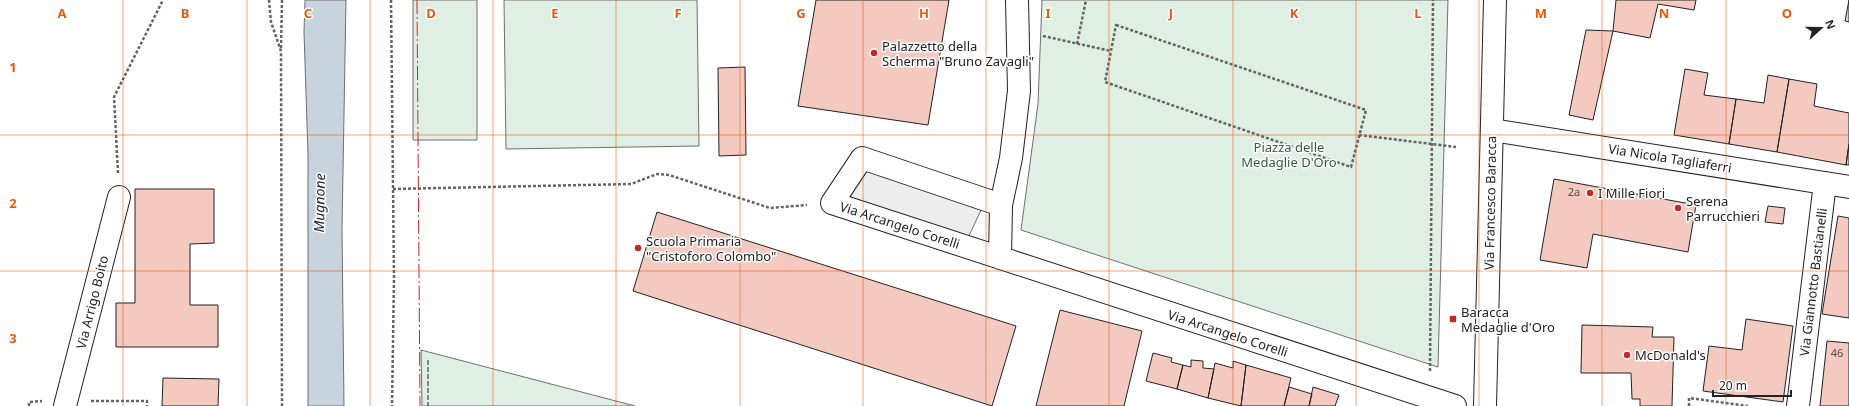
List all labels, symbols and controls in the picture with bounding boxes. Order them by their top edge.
text: A [58,4,67,22]
text: B [181,4,189,22]
text: C [304,4,312,22]
text: D [426,4,436,22]
text: E [551,4,559,22]
text: F [674,4,682,22]
text: G [796,4,806,22]
text: H [919,4,929,22]
text: I [1045,4,1051,22]
text: J [1168,4,1173,22]
text: K [1290,4,1299,22]
text: L [1414,4,1422,22]
text: M [1535,4,1547,22]
text: N [1659,4,1669,22]
text: O [1782,4,1792,22]
north arrow [1801,8,1841,48]
text: N [1822,17,1839,31]
place label: Palazzetto della Scherma "Bruno Zavagli" [882,37,1034,70]
marker: Palazzetto della Scherma "Bruno Zavagli" [869,48,879,58]
text: 1 [9,58,17,76]
street label: Via Francesco Baracca [1480,136,1500,270]
park label: Piazza delle Medaglie D'Oro [1241,138,1337,171]
street label: Via Nicola Tagliaferri [1607,139,1733,177]
water label: Mugnone [309,173,329,233]
house number: 2a [1568,184,1580,199]
place label: I Mille Fiori [1598,184,1665,202]
marker: I Mille Fiori [1585,188,1595,198]
place label: Serena Parrucchieri [1686,192,1760,225]
text: 2 [9,194,17,212]
street label: Via Arcangelo Corelli [838,197,962,253]
marker: Serena Parrucchieri [1673,203,1683,213]
street label: Via Giannotto Bastianelli [1795,207,1831,357]
place label: Scuola Primaria "Cristoforo Colombo" [646,232,776,265]
marker: Scuola Primaria "Cristoforo Colombo" [633,243,643,253]
street label: Via Arrigo Boito [72,253,112,351]
place label: Baracca Medaglie d'Oro [1461,303,1555,336]
street label: Via Arcangelo Corelli [1166,305,1290,361]
marker: Baracca Medaglie d'Oro [1448,314,1458,324]
text: 3 [9,329,17,347]
house number: 46 [1831,345,1843,360]
place label: McDonald's [1635,346,1706,364]
marker: McDonald's [1622,350,1632,360]
scale bar [1713,372,1791,398]
text: 20 m [1719,377,1747,394]

